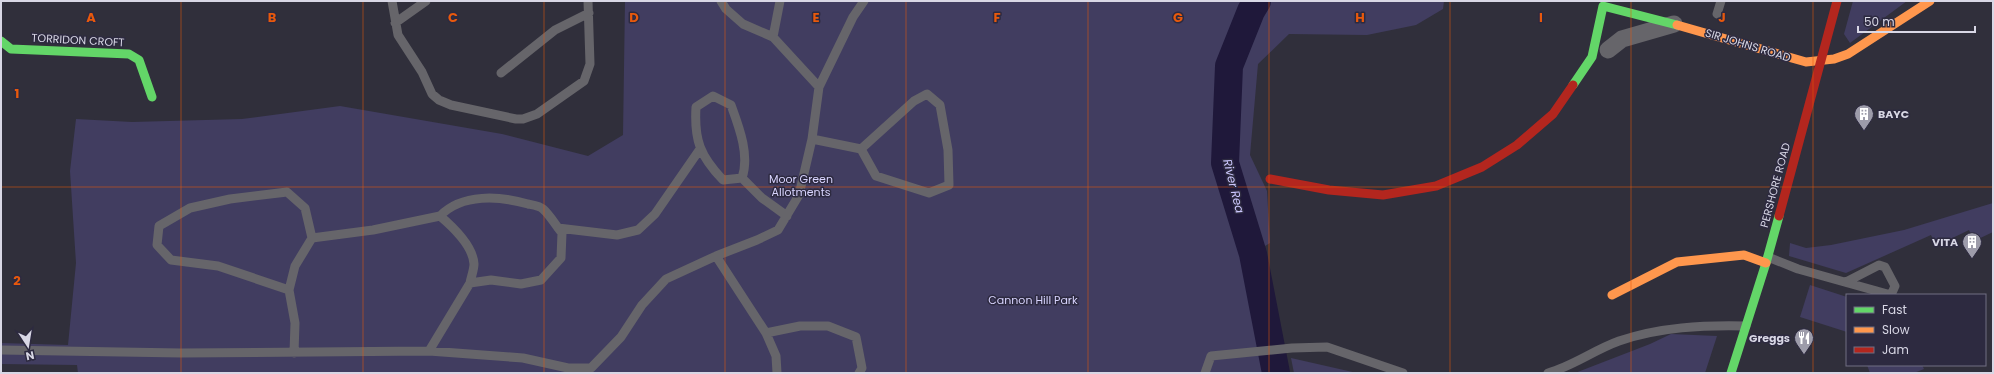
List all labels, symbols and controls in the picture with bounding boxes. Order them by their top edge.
text: A [86,8,96,27]
text: B [268,8,277,27]
text: C [448,8,458,27]
text: D [629,8,639,27]
text: E [812,8,820,27]
text: F [993,8,1001,27]
text: G [1173,8,1183,27]
text: H [1355,8,1365,27]
text: I [1539,8,1543,27]
text: J [1718,8,1726,27]
scale bar [1858,8,1975,34]
text: 50 m [1864,13,1895,30]
street label: SIR JOHNS ROAD [1703,24,1793,66]
street label: TORRIDON CROFT [31,30,125,50]
text: 1 [15,84,19,103]
building icon: BAYC [1853,103,1875,131]
place label: BAYC [1878,106,1909,122]
street label: PERSHORE ROAD [1756,141,1794,229]
water label: River Rea [1219,157,1249,215]
park label: Moor Green Allotments [769,171,833,200]
building icon: VITA [1961,231,1983,259]
place label: VITA [1932,234,1958,250]
text: 2 [13,271,21,290]
park label: Cannon Hill Park [988,292,1078,308]
legend [1846,294,1986,366]
text: Fast [1882,301,1907,318]
text: Slow [1882,321,1910,338]
north arrow [8,326,48,366]
restaurant icon: Greggs [1793,327,1815,355]
place label: Greggs [1749,330,1790,346]
text: Jam [1882,341,1909,358]
text: N [24,347,36,364]

